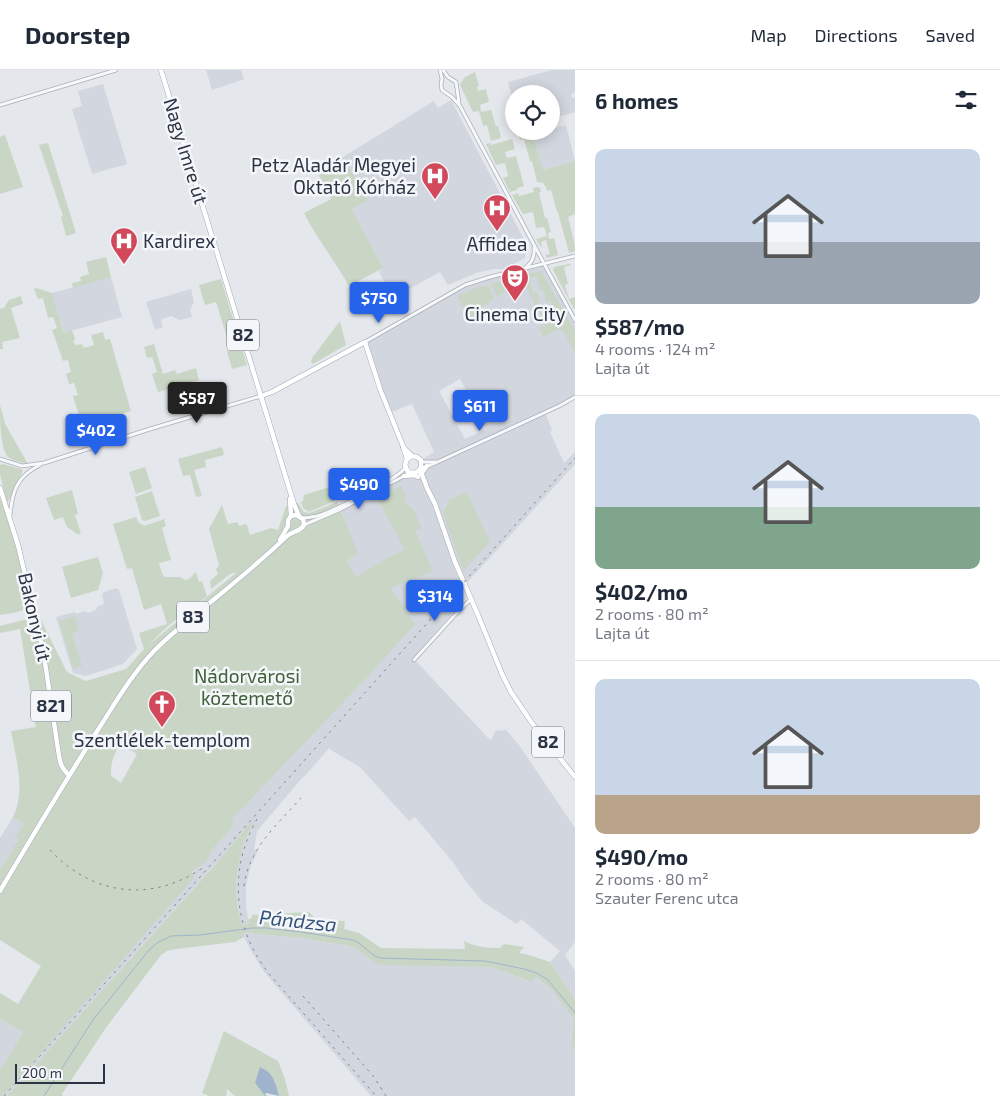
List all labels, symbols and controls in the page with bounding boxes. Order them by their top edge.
text: Doorstep [25,20,130,49]
text: Map [750,24,787,46]
text: Directions [815,24,898,46]
text: Saved [926,24,975,46]
map controls [505,85,560,140]
button: locate [505,85,560,140]
icon: filters [952,86,980,114]
text: 6 homes [595,88,678,113]
street label: Nagy Imre út [159,95,214,207]
place label: Petz Aladár Megyei Oktató Kórház [251,153,416,198]
hospital icon: Petz Aladár Megyei Oktató Kórház [420,161,450,200]
icon: home [743,181,833,271]
hospital icon: Affidea [482,193,512,232]
hospital icon: Kardirex [109,226,139,265]
place label: Kardirex [143,229,215,252]
place label: Affidea [467,232,527,255]
theatre icon: Cinema City [500,263,530,302]
pin: $750 [349,282,409,324]
text: $750 [361,288,397,307]
place label: Cinema City [465,302,565,325]
text: $587/mo [595,314,685,339]
road number: 82 [227,320,259,350]
text: 4 rooms · 124 m² [595,339,715,358]
text: Lajta út [595,358,650,377]
pin: $587 [167,382,227,424]
text: $587 [179,388,215,407]
pin: $611 [450,390,510,432]
text: $611 [464,396,496,415]
pin: $402 [66,414,126,456]
text: $402 [77,420,115,439]
icon: home [743,447,833,537]
pin: $490 [329,468,389,510]
text: $490 [339,474,379,493]
street label: Bakonyi út [14,570,57,664]
text: $402/mo [595,579,688,604]
pin: $314 [405,580,465,622]
text: $314 [417,586,453,605]
road number: 83 [177,602,209,632]
text: 2 rooms · 80 m² [595,604,709,623]
text: Lajta út [595,623,650,642]
park label: Nádorvárosi köztemető [194,664,300,709]
church icon: Szentlélek-templom [147,689,177,728]
road number: 821 [31,690,71,722]
icon: home [743,712,833,802]
road number: 82 [532,726,564,758]
place label: Szentlélek-templom [74,728,250,751]
text: $490/mo [595,844,688,869]
text: 2 rooms · 80 m² [595,869,709,888]
text: Szauter Ferenc utca [595,888,739,907]
water label: Pándzsa [258,904,338,936]
scale bar [15,1061,105,1084]
text: 200 m [22,1064,62,1081]

